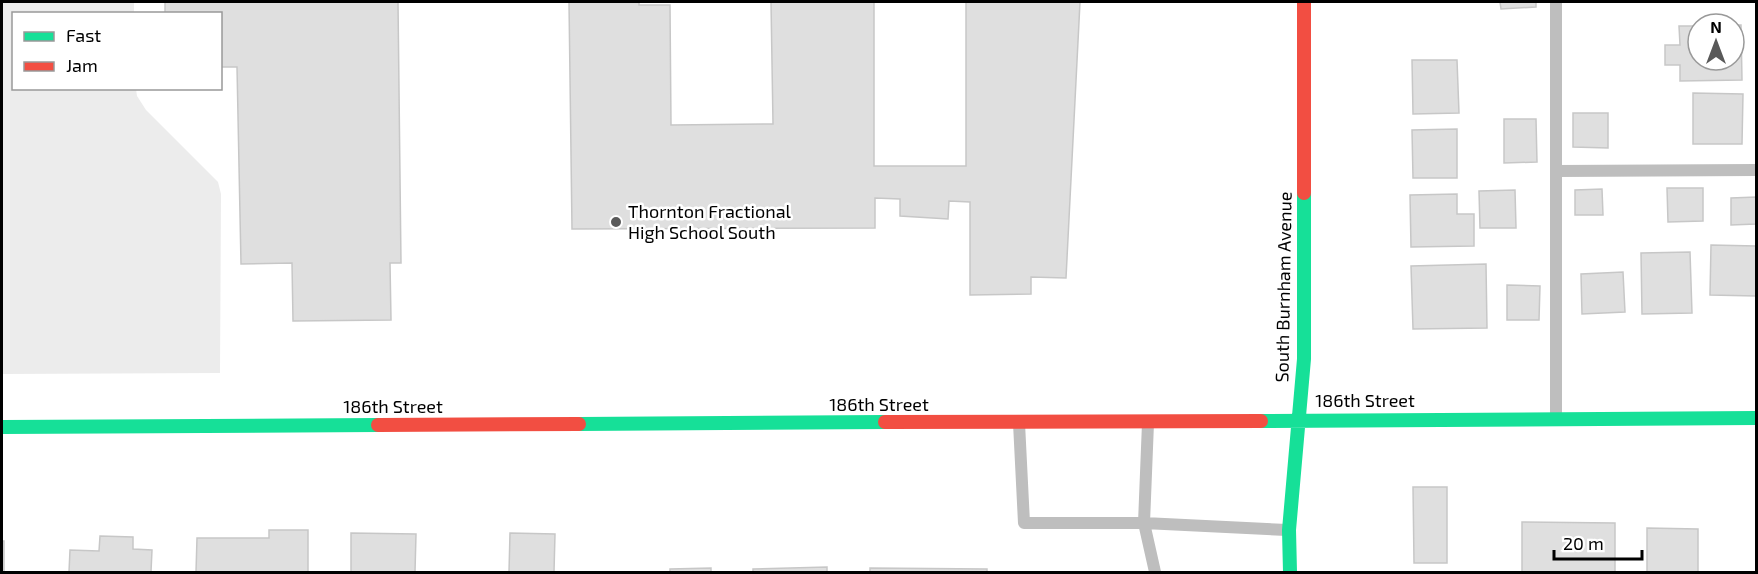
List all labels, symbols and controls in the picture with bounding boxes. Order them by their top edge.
legend [12,12,222,90]
north arrow [1686,12,1746,72]
text: N [1710,17,1722,36]
text: Fast [66,24,101,46]
text: Jam [66,54,98,76]
street label: South Burnham Avenue [1270,191,1296,383]
place label: Thornton Fractional High School South [628,200,792,243]
marker: Thornton Fractional High School South [609,215,623,229]
street label: 186th Street [1315,389,1415,411]
street label: 186th Street [829,393,929,415]
street label: 186th Street [343,395,443,417]
scale bar [1554,523,1642,561]
text: 20 m [1563,532,1604,554]

